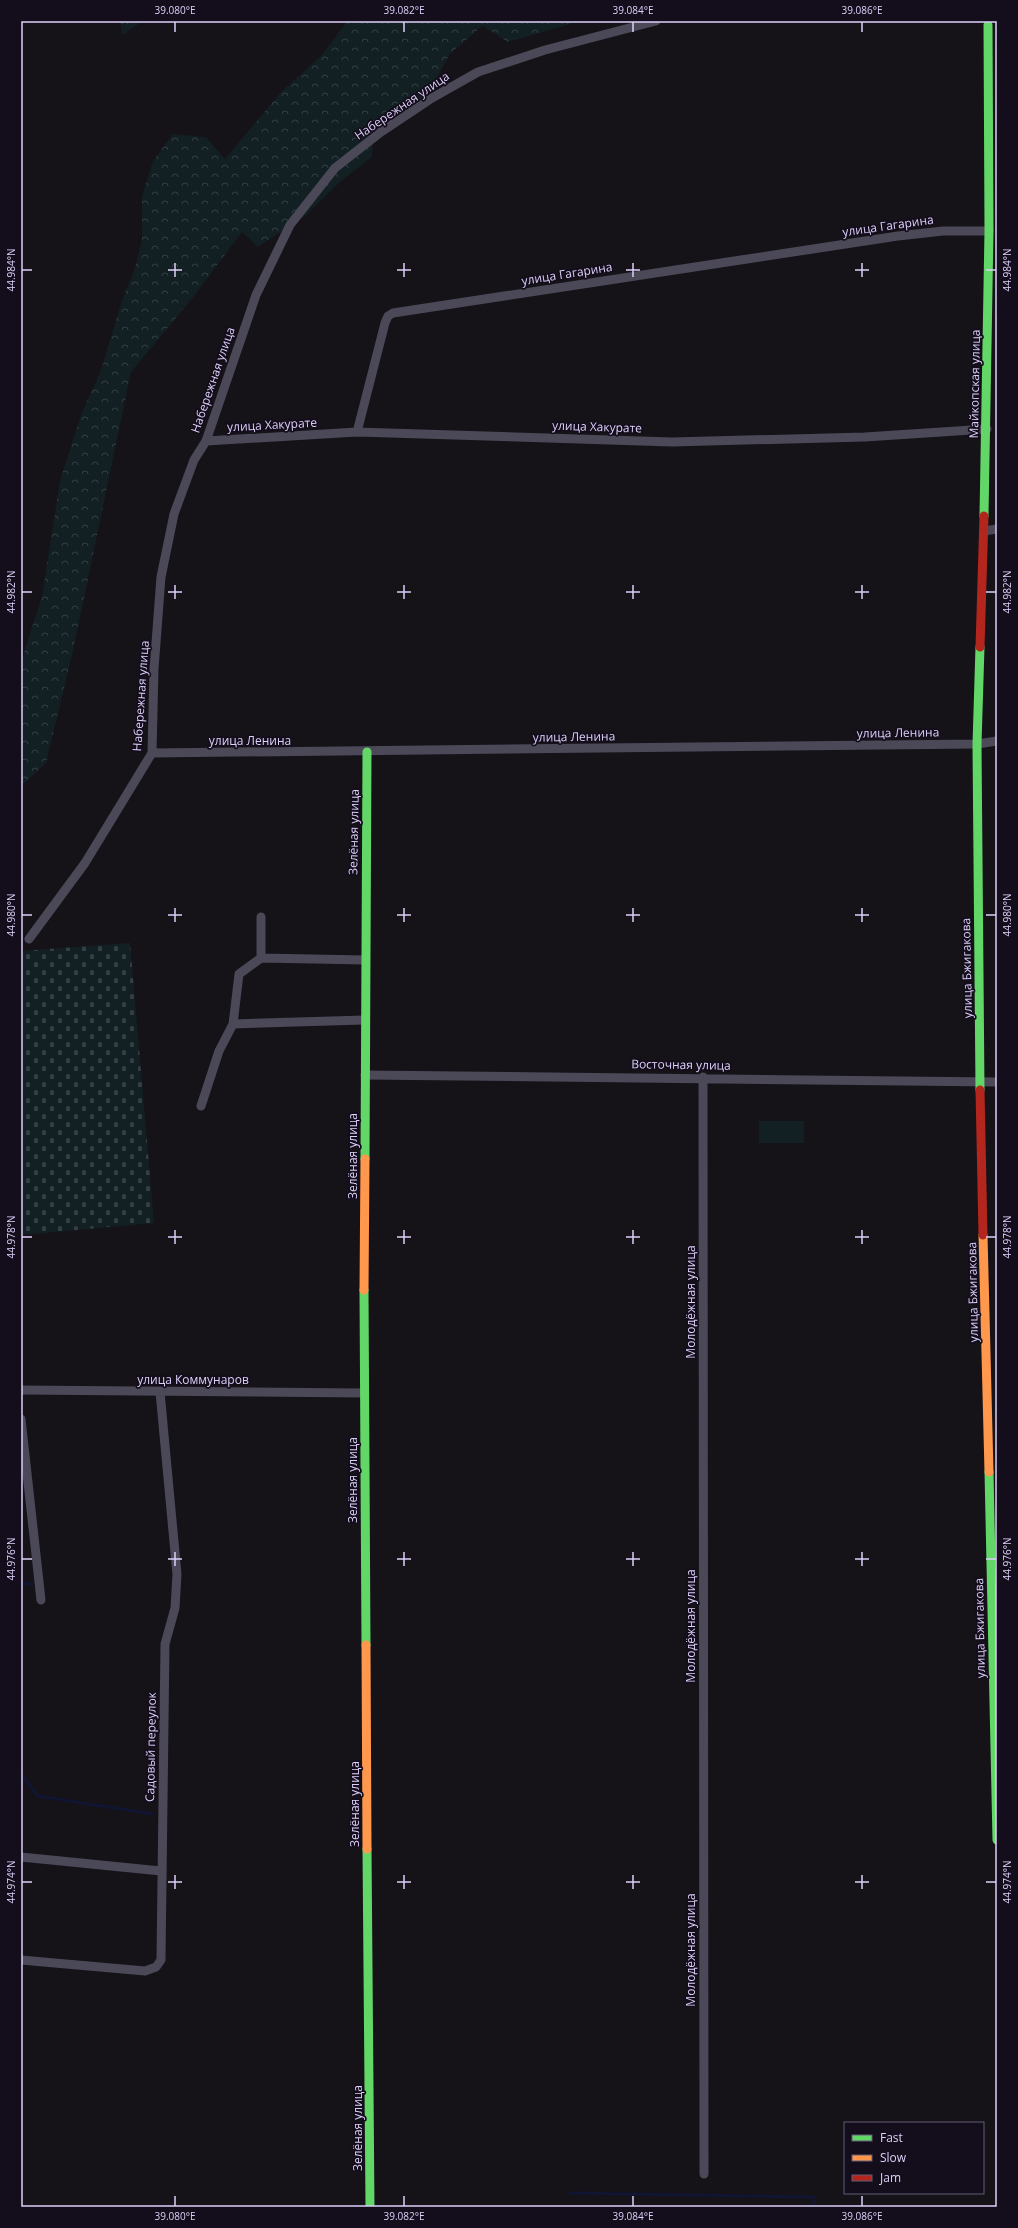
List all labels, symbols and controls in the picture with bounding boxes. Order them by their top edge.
text: 39.080°E [154,3,196,17]
text: 39.082°E [383,3,425,17]
text: 39.084°E [612,3,654,17]
text: 39.086°E [841,3,883,17]
street label: Набережная улица [351,68,452,144]
street label: улица Гагарина [841,211,935,240]
text: 44.984°N [4,248,18,292]
text: 44.984°N [1000,248,1014,292]
street label: улица Гагарина [520,258,614,289]
street label: Набережная улица [186,325,239,435]
street label: Майкопская улица [965,329,984,439]
street label: улица Хакурате [227,414,318,435]
street label: улица Хакурате [552,416,643,437]
text: 44.982°N [4,570,18,614]
text: 44.982°N [1000,570,1014,614]
street label: Набережная улица [128,640,153,752]
street label: улица Ленина [857,723,939,742]
street label: улица Ленина [533,727,615,746]
street label: улица Ленина [209,732,291,749]
street label: Зелёная улица [344,789,363,875]
text: 44.980°N [4,893,18,937]
text: 44.980°N [1000,893,1014,937]
street label: улица Бжигакова [957,918,976,1018]
street label: Восточная улица [631,1055,731,1074]
street label: Зелёная улица [344,1113,361,1199]
text: 44.978°N [4,1215,18,1259]
text: 44.978°N [1000,1215,1014,1259]
street label: улица Бжигакова [963,1242,982,1342]
street label: Молодёжная улица [682,1245,699,1359]
street label: улица Коммунаров [137,1371,249,1388]
street label: Зелёная улица [344,1437,361,1523]
text: 44.976°N [4,1537,18,1581]
text: 44.976°N [1000,1537,1014,1581]
street label: Молодёжная улица [682,1569,699,1683]
street label: улица Бжигакова [970,1578,989,1678]
street label: Садовый переулок [141,1691,160,1802]
street label: Зелёная улица [346,1761,363,1847]
text: 44.974°N [4,1860,18,1904]
text: 44.974°N [1000,1860,1014,1904]
street label: Молодёжная улица [682,1893,699,2007]
street label: Зелёная улица [349,2085,366,2171]
legend [844,2122,984,2194]
text: Fast [880,2129,903,2146]
text: Slow [880,2149,907,2166]
text: Jam [879,2169,901,2186]
text: 39.080°E [154,2209,196,2223]
text: 39.082°E [383,2209,425,2223]
text: 39.084°E [612,2209,654,2223]
text: 39.086°E [841,2209,883,2223]

